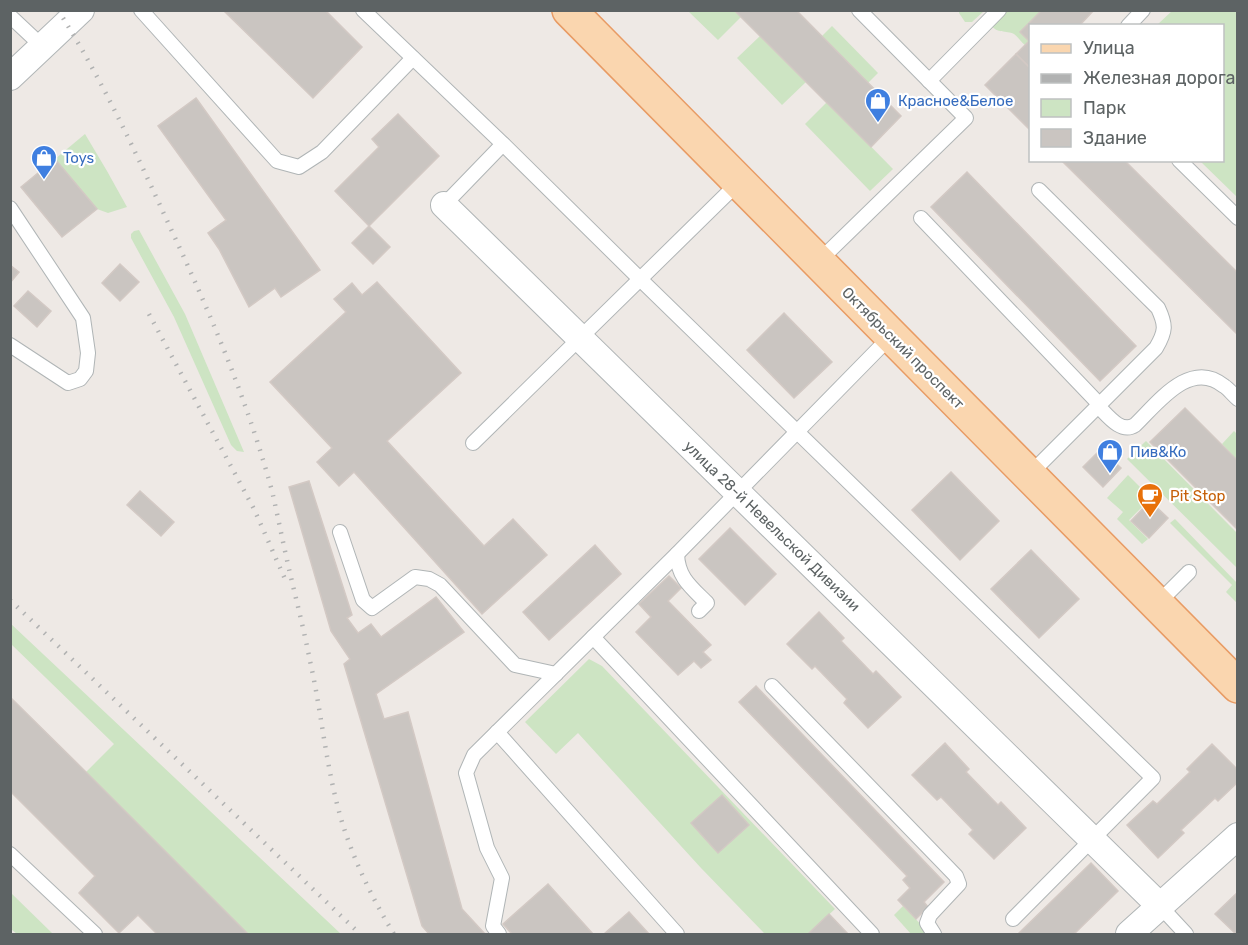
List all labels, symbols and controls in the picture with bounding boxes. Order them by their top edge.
legend [1029,24,1224,162]
text: Улица [1083,37,1135,59]
text: Железная дорога [1083,67,1236,89]
shop icon: Красное&Белое [863,86,893,124]
place label: Красное&Белое [898,92,1013,110]
text: Парк [1083,97,1127,119]
text: Здание [1083,127,1147,149]
shop icon: Toys [29,143,59,181]
place label: Toys [63,149,95,167]
street label: Октябрьский проспект [838,283,968,413]
street label: улица 28-й Невельской Дивизии [680,437,864,615]
shop icon: Пив&Ко [1095,437,1125,475]
place label: Пив&Ко [1130,443,1186,461]
cafe icon: Pit Stop [1135,481,1165,519]
place label: Pit Stop [1170,487,1226,505]

